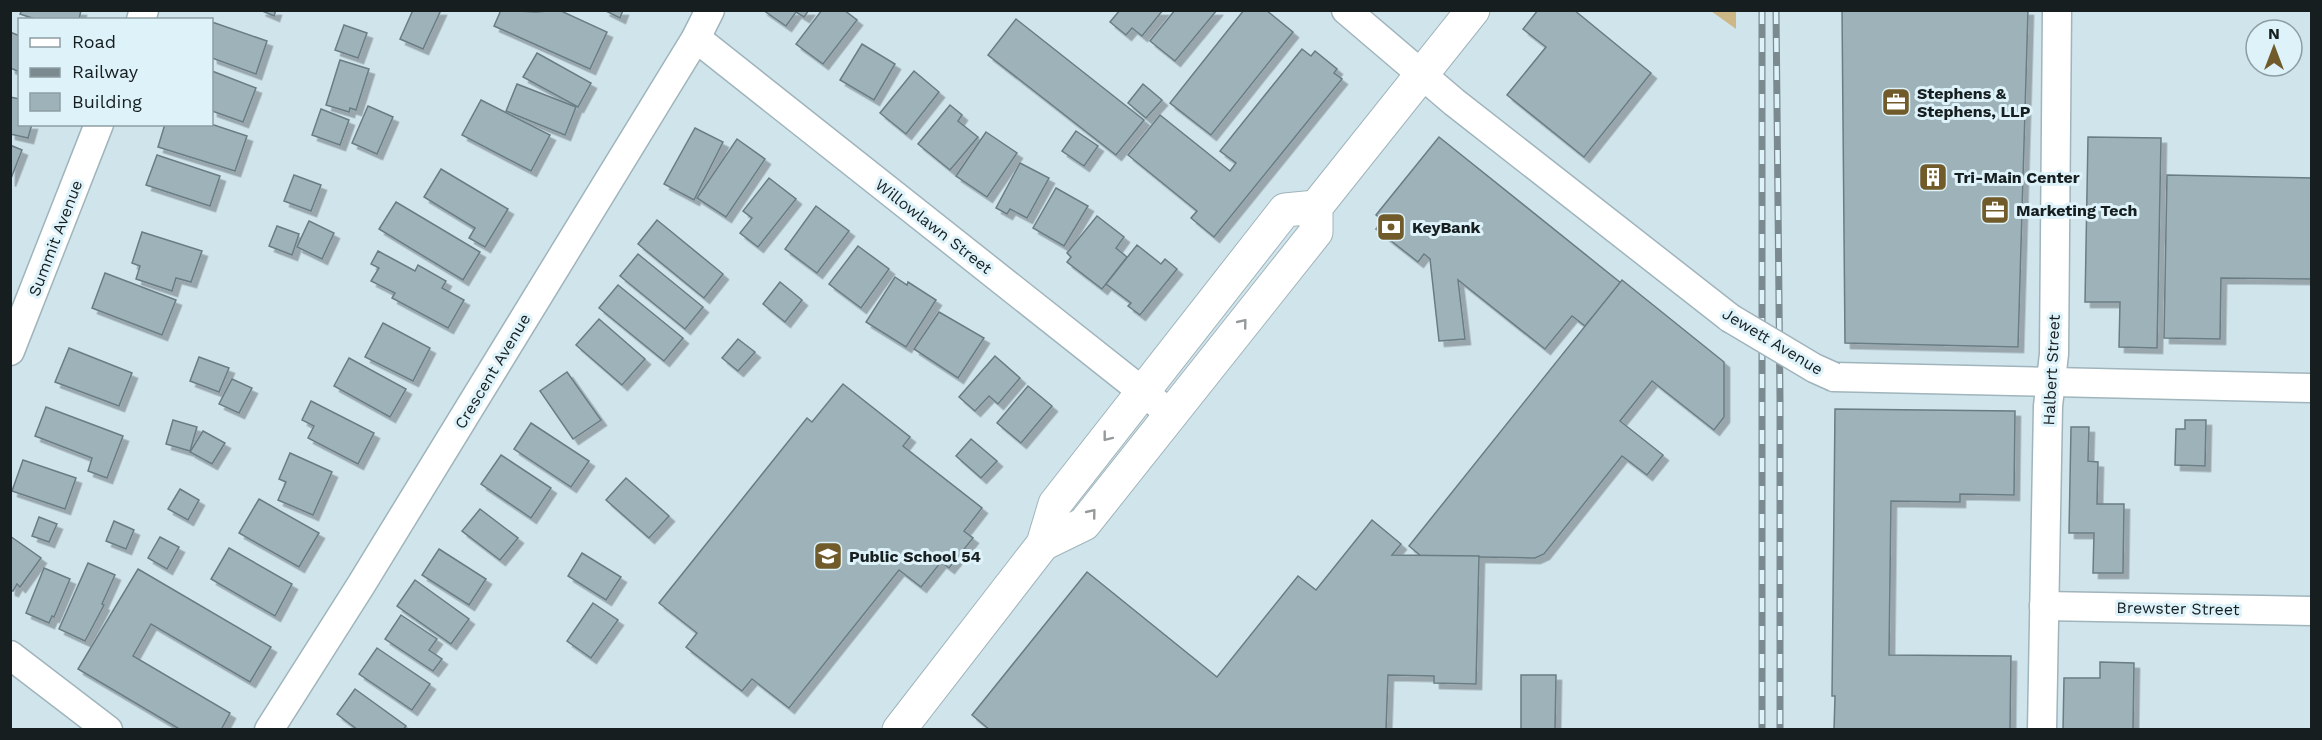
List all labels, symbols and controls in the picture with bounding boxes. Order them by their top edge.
legend [18,18,213,126]
north arrow [2244,18,2304,78]
text: N [2268,24,2280,43]
text: Road [72,31,116,52]
text: Railway [72,61,139,82]
place label: Stephens & Stephens, LLP [1917,84,2031,121]
office icon: Stephens & Stephens, LLP [1880,86,1912,118]
text: Building [72,91,142,112]
building icon: Tri-Main Center [1917,161,1949,193]
place label: Tri-Main Center [1954,168,2080,187]
street label: Willowlawn Street [872,175,996,278]
street label: Summit Avenue [25,177,86,299]
office icon: Marketing Tech [1979,194,2011,226]
place label: Marketing Tech [2016,201,2137,220]
bank icon: KeyBank [1375,211,1407,243]
place label: KeyBank [1412,218,1481,237]
street label: Jewett Avenue [1719,304,1826,379]
street label: Crescent Avenue [451,310,534,432]
street label: Halbert Street [2039,314,2064,426]
one-way arrow [1236,319,1247,330]
one-way arrow [1103,431,1114,442]
one-way arrow [1085,509,1096,520]
school or university icon: Public School 54 [812,540,844,572]
place label: Public School 54 [849,547,981,566]
street label: Brewster Street [2116,598,2240,619]

